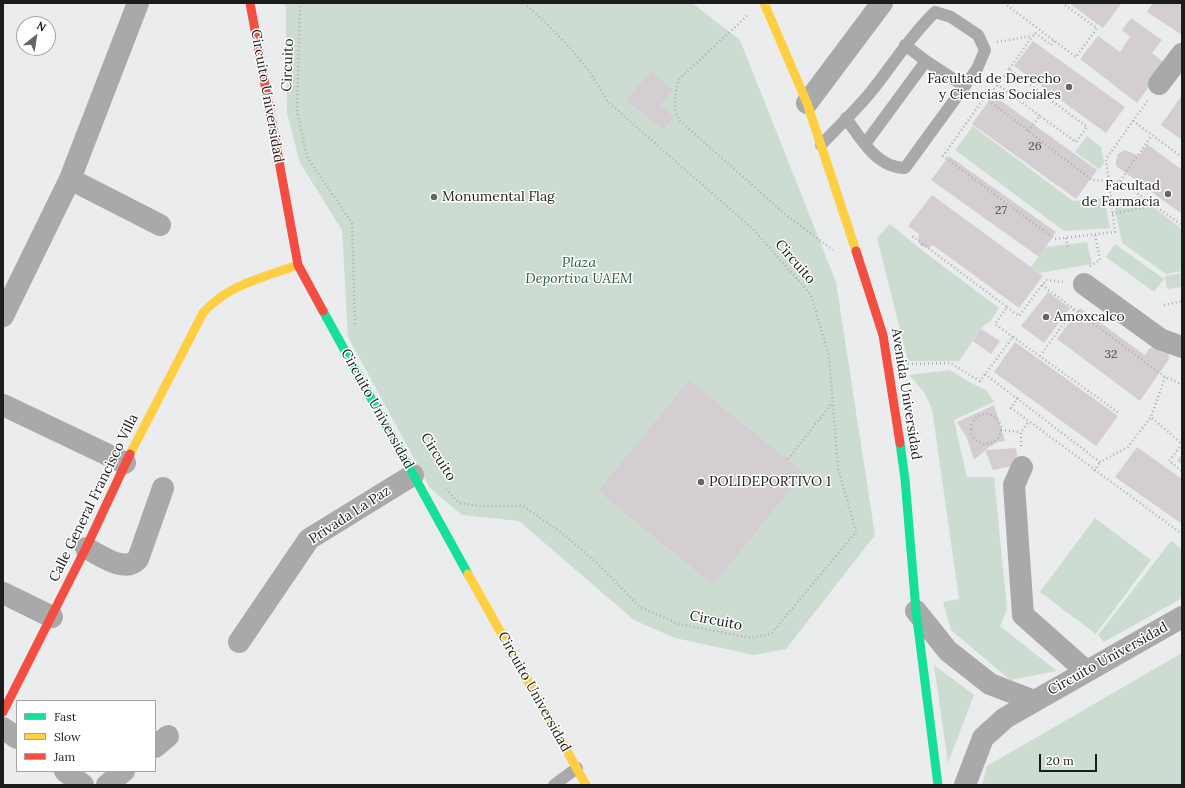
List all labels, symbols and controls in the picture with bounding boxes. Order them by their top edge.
north arrow [16,16,56,56]
text: N [34,18,49,35]
street label: Circuito Universidad [247,28,287,164]
street label: Circuito [279,38,297,92]
place label: Facultad de Derecho y Ciencias Sociales [927,71,1061,104]
marker: Facultad de Derecho y Ciencias Sociales [1064,82,1074,92]
house number: 26 [1028,140,1042,154]
place label: Facultad de Farmacia [1082,178,1160,210]
place label: Monumental Flag [442,189,555,205]
marker: Facultad de Farmacia [1163,189,1173,199]
marker: Monumental Flag [429,192,439,202]
house number: 27 [995,204,1007,218]
street label: Circuito [771,236,819,288]
park label: Plaza Deportiva UAEM [525,255,633,288]
place label: Amoxcalco [1054,309,1125,325]
marker: Amoxcalco [1041,312,1051,322]
street label: Avenida Universidad [887,327,925,461]
street label: Circuito Universidad [337,346,417,472]
house number: 32 [1104,348,1118,362]
street label: Calle General Francisco Villa [46,411,142,585]
street label: Circuito [417,430,459,484]
place label: POLIDEPORTIVO 1 [709,474,831,490]
marker: POLIDEPORTIVO 1 [696,477,706,487]
street label: Privada La Paz [306,482,394,548]
street label: Circuito [688,608,744,634]
street label: Circuito Universidad [1045,619,1171,699]
street label: Circuito Universidad [494,629,574,755]
legend [16,700,156,772]
text: Fast [54,709,77,724]
text: Slow [54,729,81,744]
scale bar [1041,746,1099,772]
text: Jam [54,749,75,764]
text: 20 m [1046,753,1074,768]

